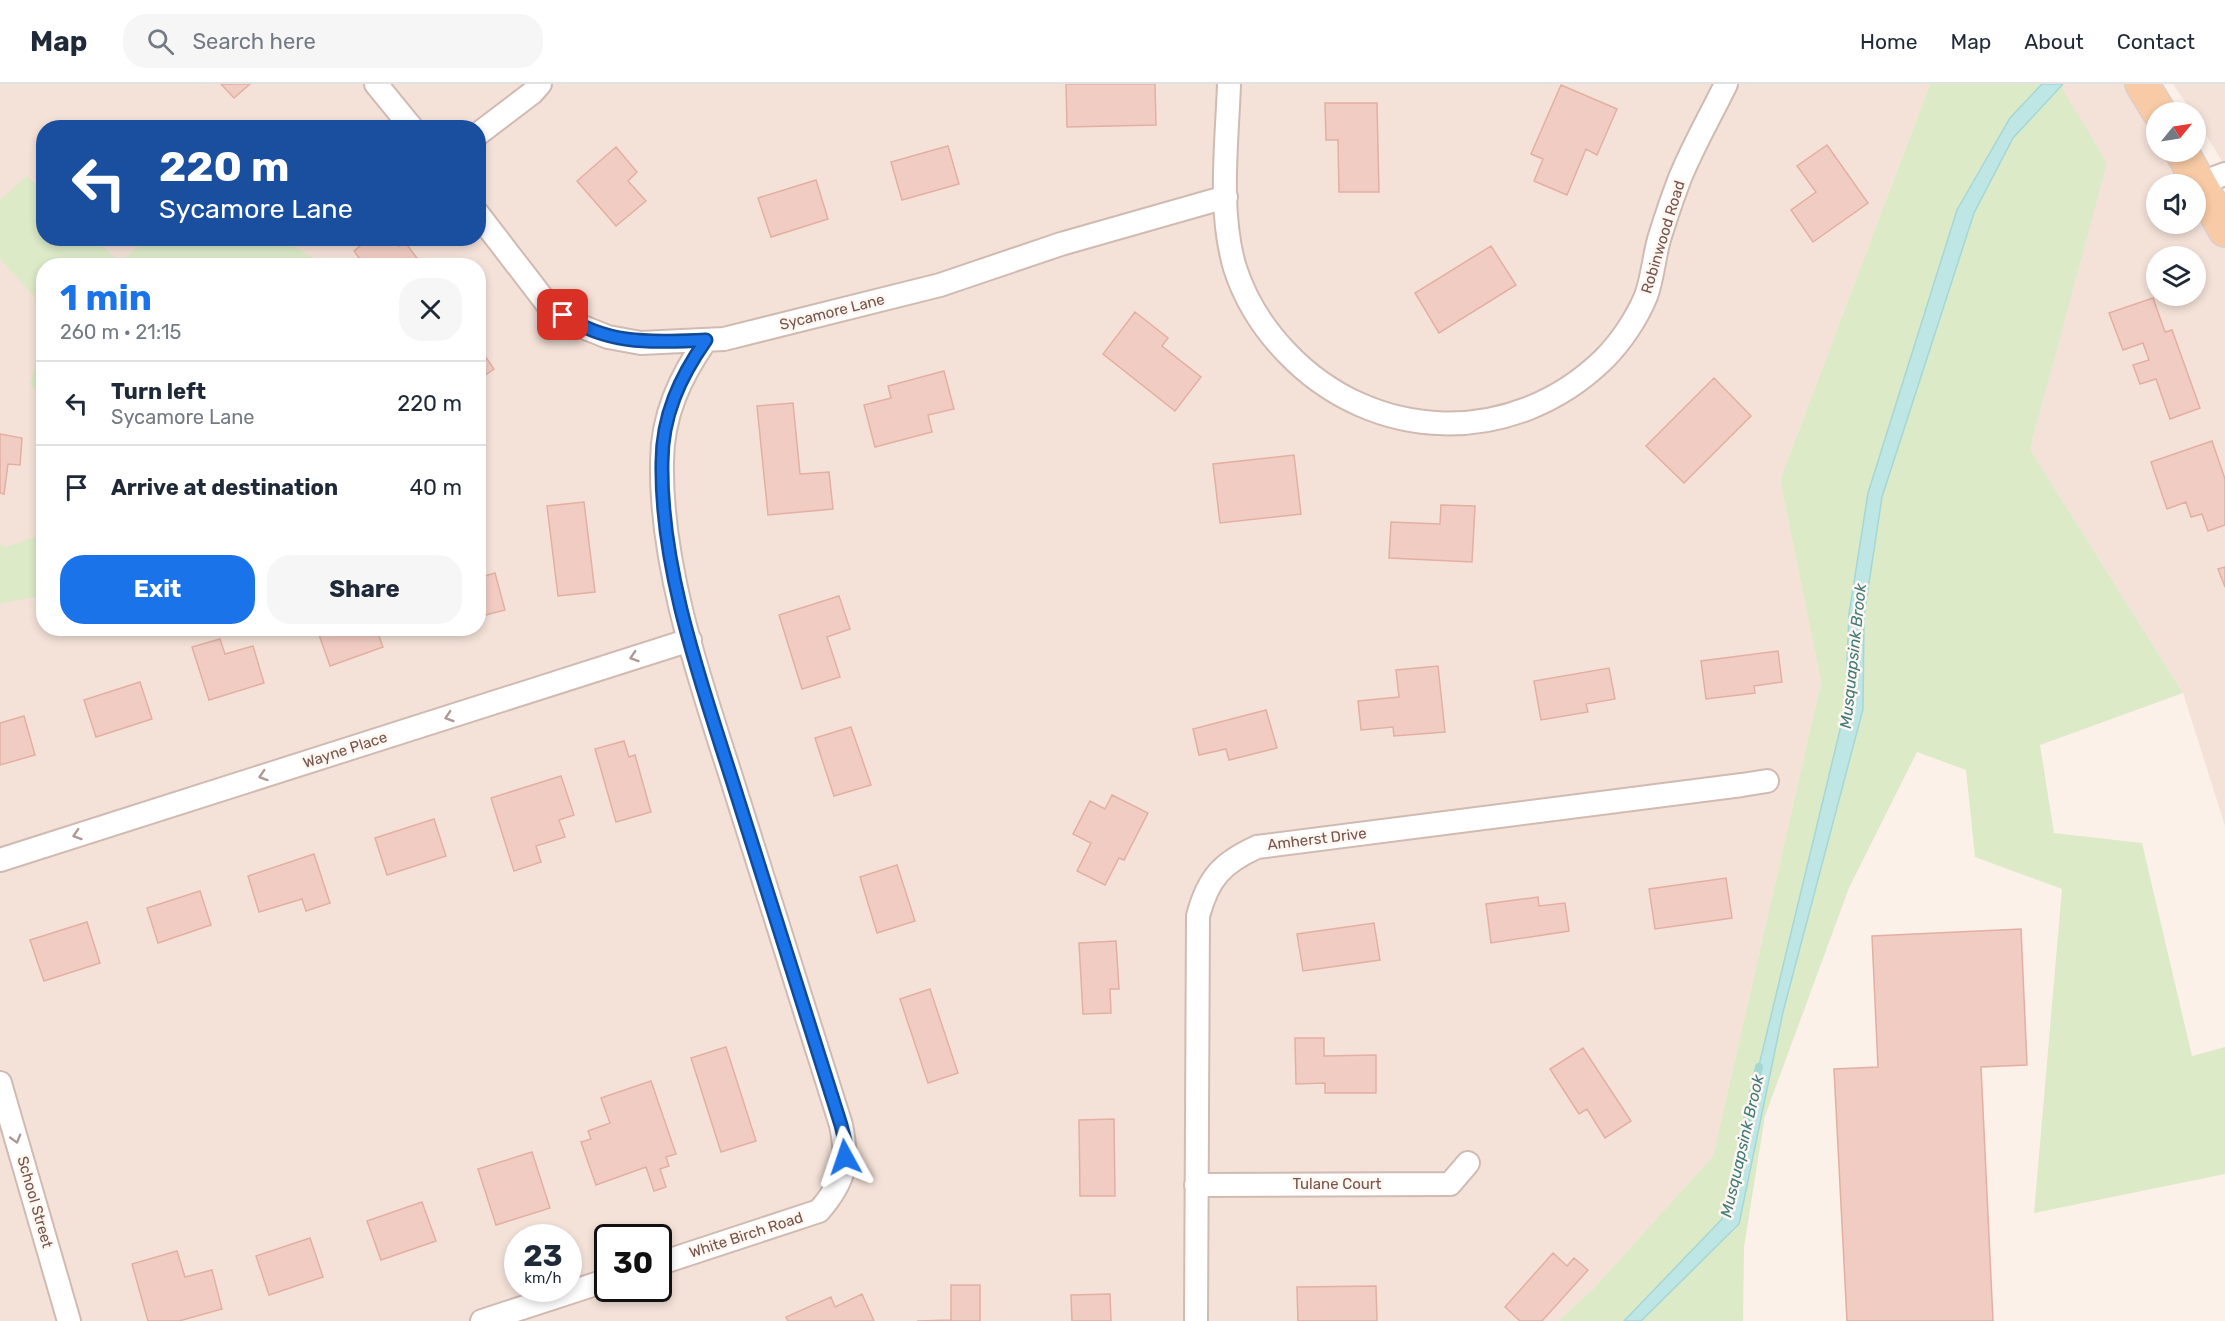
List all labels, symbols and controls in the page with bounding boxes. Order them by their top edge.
search box [123,14,543,68]
text: Map [30,25,87,58]
icon: search [144,25,177,58]
text: Search here [192,28,316,55]
text: Home [1860,29,1917,54]
text: Map [1950,29,1991,54]
text: About [2024,29,2084,54]
text: Contact [2117,29,2195,54]
north arrow [2146,102,2206,162]
map controls [2146,102,2206,306]
text: 220 m [159,142,290,192]
icon: left [60,144,138,222]
button: sound [2146,174,2206,234]
street label: Robinwood Road [1637,178,1689,296]
text: Sycamore Lane [159,193,353,225]
button: layers [2146,246,2206,306]
text: 1 min [60,276,152,319]
button: close [399,278,462,341]
pin [537,289,588,340]
street label: Sycamore Lane [778,290,886,334]
icon: arrive [546,298,579,331]
text: 260 m · 21:15 [60,320,181,344]
text: Turn left [111,378,206,405]
icon: left [60,387,93,420]
text: 220 m [397,390,462,417]
text: Sycamore Lane [111,405,255,429]
icon: arrive [60,471,93,504]
text: Arrive at destination [111,474,338,501]
text: 40 m [409,474,462,501]
button: Exit [60,555,255,624]
button: Share [267,555,462,624]
water label: Musquapsink Brook [1836,582,1870,729]
one-way arrow [629,650,640,663]
one-way arrow [444,709,455,722]
street label: Wayne Place [301,728,389,772]
one-way arrow [258,769,269,781]
street label: Amherst Drive [1266,824,1368,854]
one-way arrow [72,828,83,840]
water label: Musquapsink Brook [1716,1072,1768,1219]
position arrow [813,1125,877,1189]
one-way arrow [9,1133,21,1144]
street label: School Street [13,1154,57,1250]
street label: Tulane Court [1293,1175,1382,1193]
street label: White Birch Road [687,1208,805,1262]
speed limit sign: 30 [594,1224,672,1302]
text: 23 [523,1238,563,1274]
text: km/h [524,1269,562,1287]

